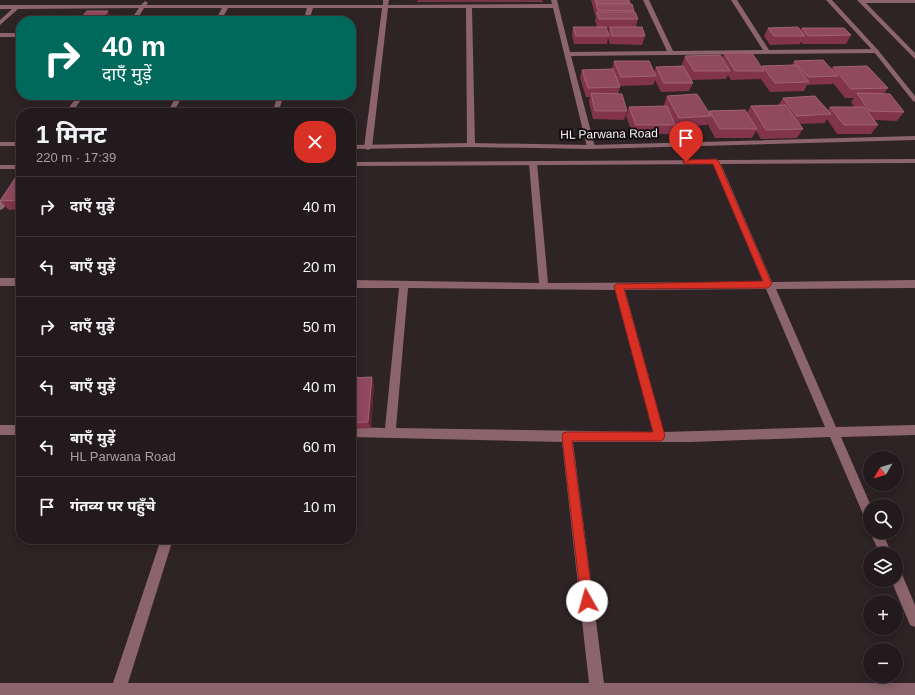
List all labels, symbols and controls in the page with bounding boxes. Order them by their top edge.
text: 40 m [102,31,166,62]
icon: right [36,32,88,84]
text: दाएँ मुड़ें [102,64,152,84]
text: 1 मिनट [36,121,106,148]
button: close [294,121,336,163]
pin [669,121,703,162]
street label: HL Parwana Road [560,126,658,142]
icon: arrive [675,127,697,149]
text: 220 m · 17:39 [36,150,116,165]
icon: right [36,196,58,218]
text: दाएँ मुड़ें [70,197,114,214]
text: 40 m [303,198,336,215]
icon: left [36,256,58,278]
text: बाएँ मुड़ें [70,257,115,274]
text: 20 m [303,258,336,275]
icon: right [36,316,58,338]
text: दाएँ मुड़ें [70,317,114,334]
text: 50 m [303,318,336,335]
icon: left [36,376,58,398]
text: बाएँ मुड़ें [70,377,115,394]
text: 40 m [303,378,336,395]
text: बाएँ मुड़ें [70,429,115,446]
icon: left [36,436,58,458]
text: 60 m [303,438,336,455]
text: HL Parwana Road [70,449,176,464]
north arrow [863,451,903,491]
map controls [863,451,903,683]
icon: arrive [36,496,58,518]
text: गंतव्य पर पहुँचे [70,497,155,514]
text: 10 m [303,498,336,515]
button: search [863,499,903,539]
button: layers [863,547,903,587]
position arrow [566,580,608,622]
button: + [863,595,903,635]
button: − [863,643,903,683]

